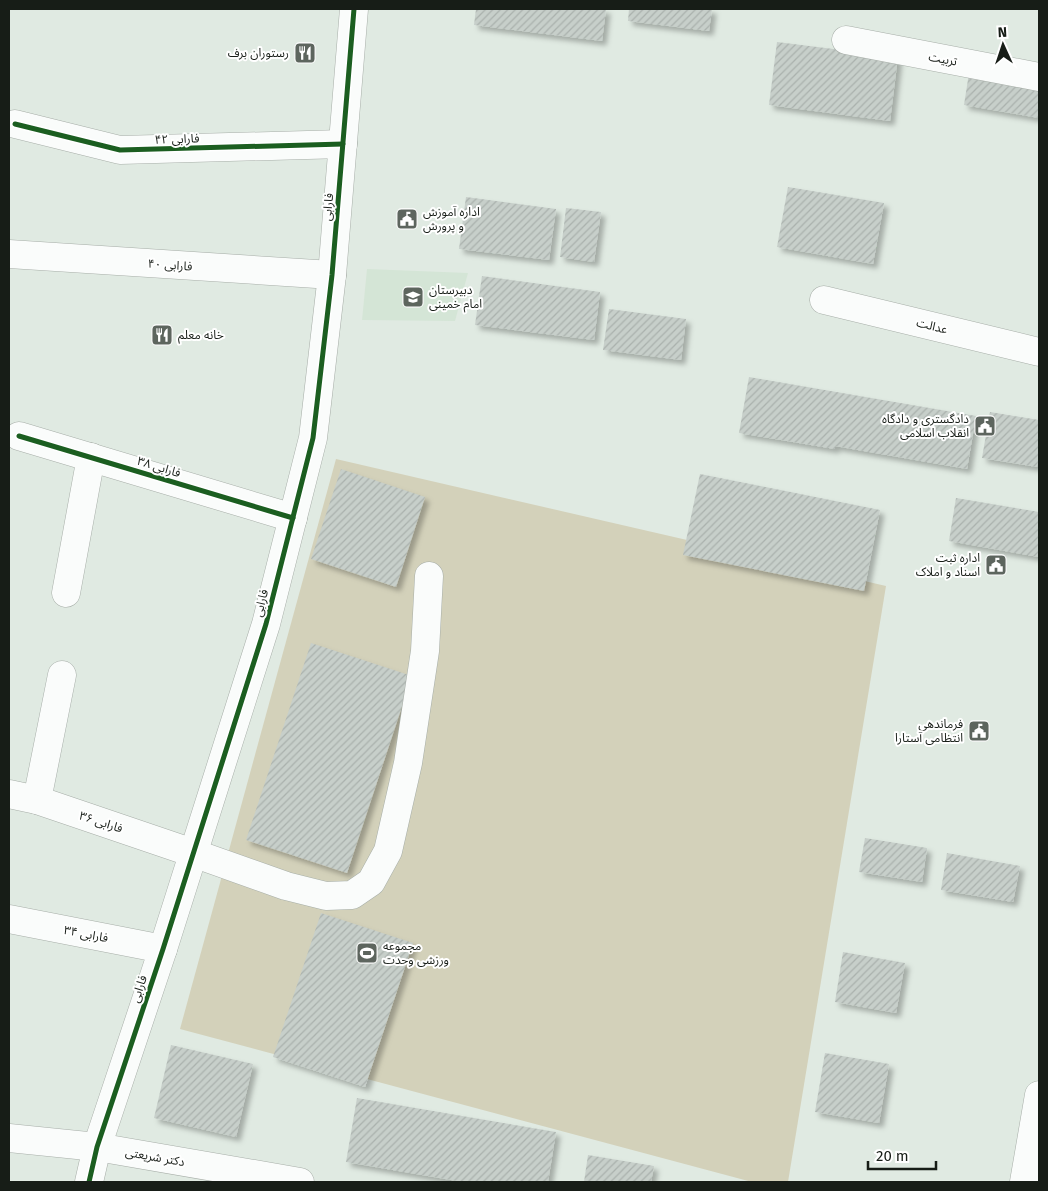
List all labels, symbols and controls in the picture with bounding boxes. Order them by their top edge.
north arrow [978,20,1028,70]
text: N [997,24,1007,41]
restaurant icon: رستوران برف [293,41,317,65]
place label: رستوران برف [228,46,289,60]
street label: تربیت [928,49,959,69]
street label: فارابی ۴۲ [154,131,200,147]
street label: فارابی [320,192,336,222]
place label: اداره آموزش و پرورش [423,205,480,234]
public building icon: اداره آموزش و پرورش [395,207,419,231]
street label: فارابی ۴۰ [147,256,193,274]
place label: دبیرستان امام خمینی [429,283,482,313]
school or university icon: دبیرستان امام خمینی [401,285,425,309]
street label: عدالت [915,315,949,337]
restaurant icon: خانه معلم [150,323,174,347]
place label: خانه معلم [178,328,224,344]
place label: دادگستری و دادگاه انقلاب اسلامی [882,412,969,440]
public building icon: دادگستری و دادگاه انقلاب اسلامی [973,414,997,438]
street label: فارابی ۳۸ [136,454,182,480]
place label: اداره ثبت اسناد و املاک [916,551,980,579]
public building icon: اداره ثبت اسناد و املاک [984,553,1008,577]
street label: فارابی [251,588,271,618]
place label: فرماندهی انتظامی آستارا [895,717,963,745]
public building icon: فرماندهی انتظامی آستارا [967,719,991,743]
street label: فارابی ۳۶ [78,808,124,836]
street label: فارابی ۳۴ [63,923,109,945]
place label: مجموعه ورزشی وحدت [383,939,449,967]
sports icon: مجموعه ورزشی وحدت [355,941,379,965]
street label: فارابی [128,974,150,1004]
scale bar [868,1138,936,1170]
street label: دکتر شریعتی [124,1145,186,1169]
text: 20 m [876,1147,909,1165]

